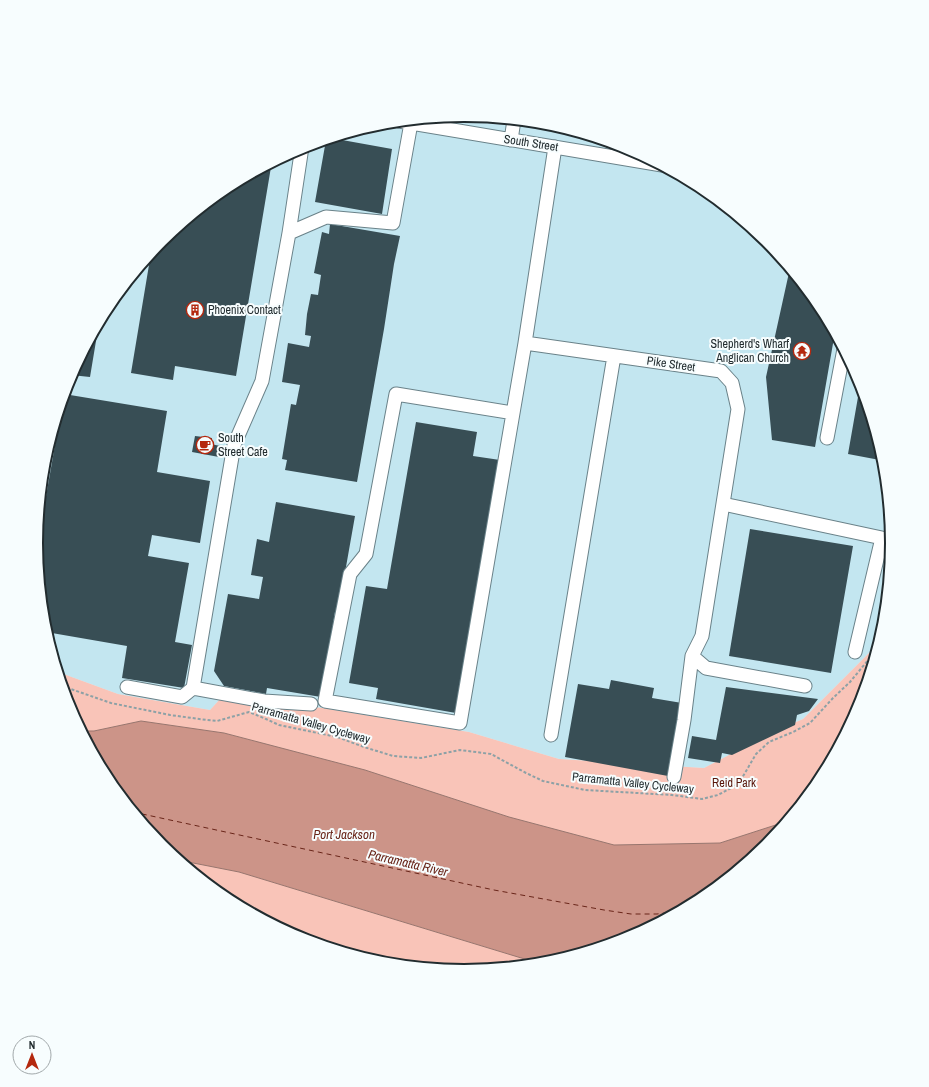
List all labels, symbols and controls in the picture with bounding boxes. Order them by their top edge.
street label: South Street [503,131,560,155]
building icon: Phoenix Contact [185,300,205,320]
place label: Phoenix Contact [208,302,281,318]
place label: Shepherd's Wharf Anglican Church [711,336,789,366]
temple icon: Shepherd's Wharf Anglican Church [792,341,812,361]
street label: Pike Street [646,353,696,375]
place label: South Street Cafe [218,430,268,460]
cafe icon: South Street Cafe [195,435,215,455]
street label: Parramatta Valley Cycleway [250,698,372,748]
street label: Parramatta Valley Cycleway [571,769,695,797]
park label: Reid Park [712,775,756,791]
water label: Port Jackson [313,826,375,843]
water label: Parramatta River [367,846,450,881]
north arrow [12,1035,52,1075]
text: N [29,1038,35,1052]

